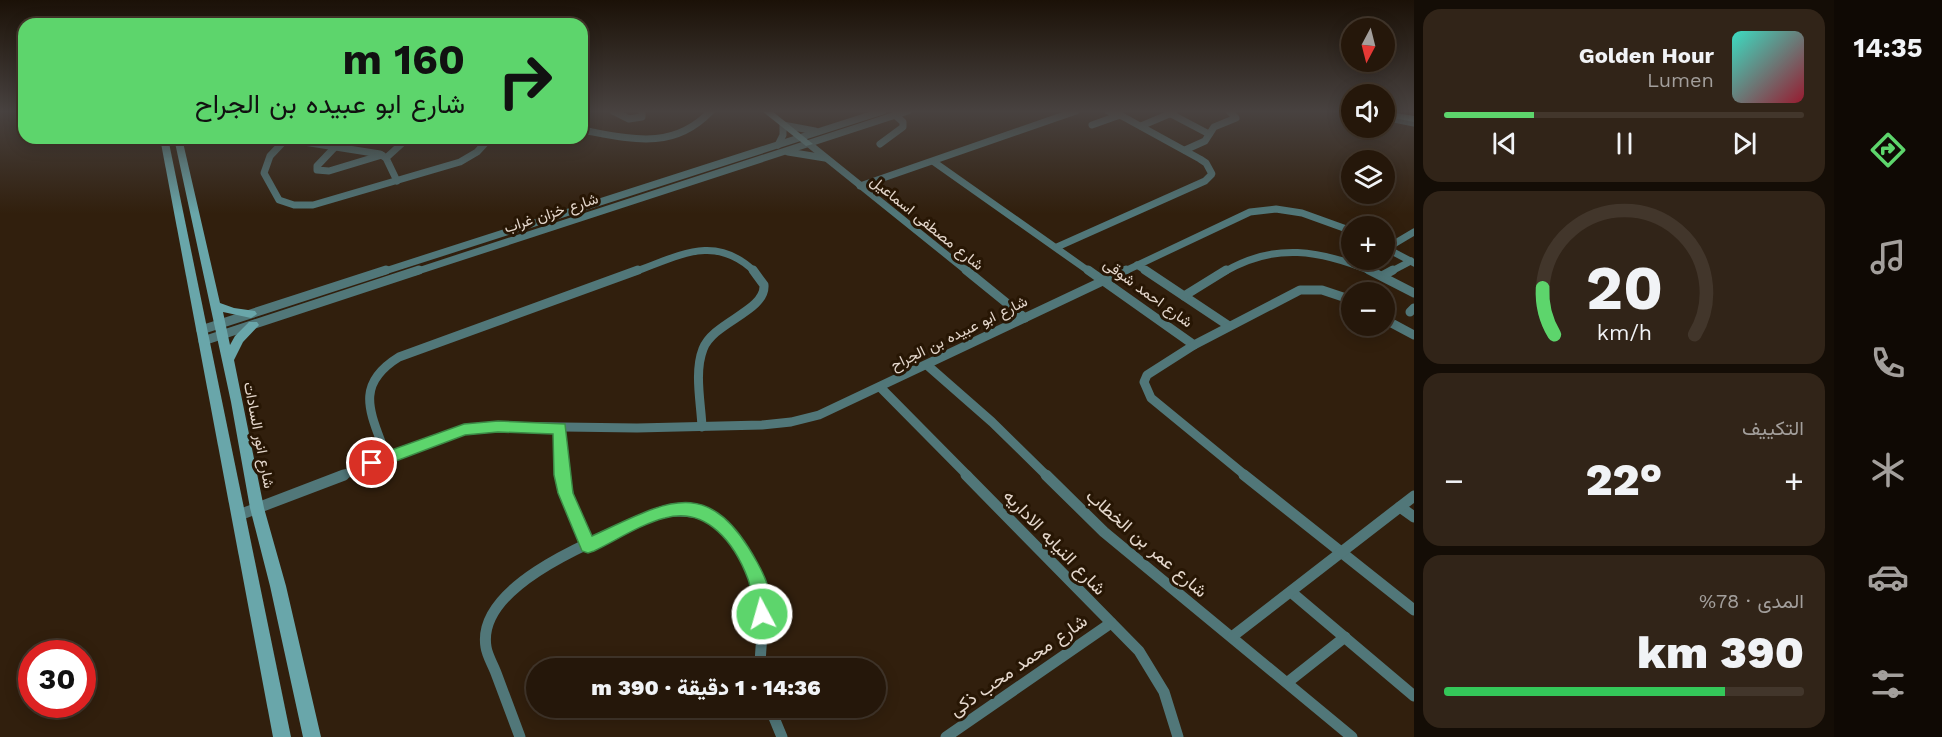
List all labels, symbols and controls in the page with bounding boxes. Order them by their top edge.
north arrow [1341,18,1395,72]
map controls [1341,18,1395,336]
text: 14:35 [1854,32,1923,64]
text: 160 m [342,35,465,84]
icon: right [486,42,564,120]
text: Golden Hour [1579,43,1714,68]
text: Lumen [1647,68,1714,92]
button: sound [1341,84,1395,138]
text: شارع ابو عبيده بن الجراح [195,88,465,120]
icon: previous [1488,127,1521,160]
icon: pause [1608,127,1641,160]
icon: next [1728,127,1761,160]
icon: directions [1867,129,1909,171]
button: layers [1341,150,1395,204]
street label: شارع مصطفى اسماعيل [866,172,987,276]
street label: شارع خزان غراب [502,189,601,239]
button: + [1341,216,1395,270]
icon: music [1867,236,1909,278]
text: 20 [1585,251,1663,324]
street label: شارع احمد شوقى [1099,255,1196,333]
button: − [1341,282,1395,336]
street label: شارع ابو عبيده بن الجراح [888,292,1031,376]
text: km/h [1596,320,1652,345]
icon: phone [1867,342,1909,384]
street label: شارع انور السادات [238,380,278,490]
text: التكييف [1742,416,1804,440]
pin [346,437,397,488]
icon: arrive [355,446,388,479]
icon: climate [1867,449,1909,491]
text: 22° [1586,453,1662,506]
text: − [1444,461,1464,500]
text: + [1784,461,1804,500]
street label: شارع النيابه الاداريه [998,485,1111,600]
street label: شارع عمر بن الخطاب [1081,485,1212,603]
icon: car [1867,556,1909,598]
position arrow [730,582,794,646]
text: المدى · 78% [1699,589,1804,613]
street label: شارع محمد محب ذكى [945,610,1092,722]
text: 390 km [1637,626,1804,679]
speed limit sign: 30 [18,640,96,718]
icon: filters [1867,663,1909,705]
text: 14:36 · 1 دقيقة · 390 m [591,675,821,700]

